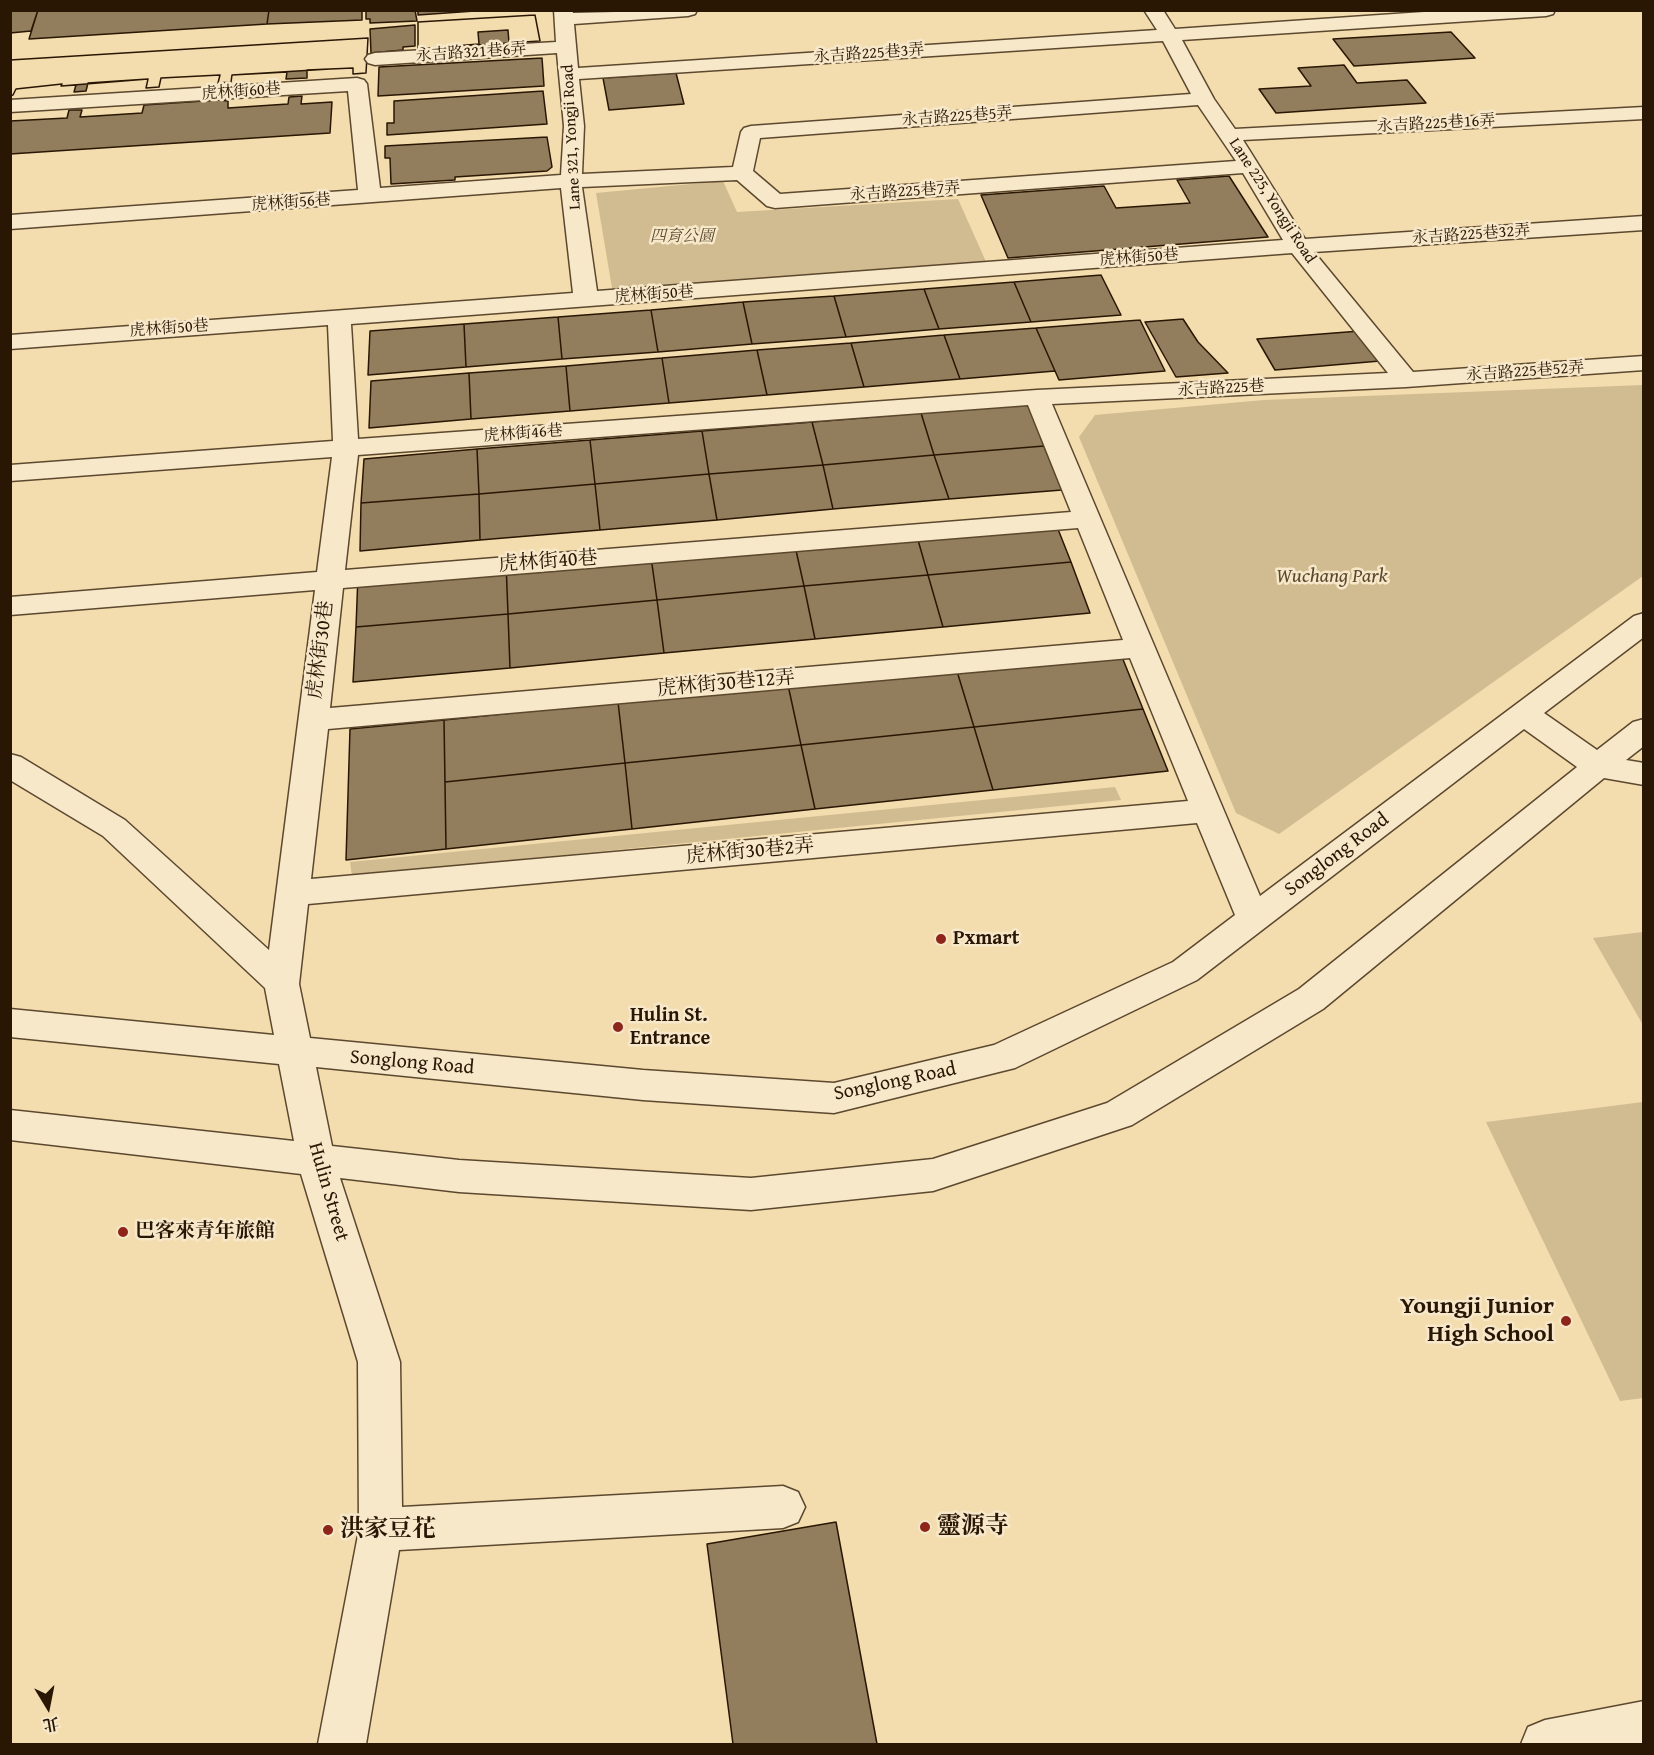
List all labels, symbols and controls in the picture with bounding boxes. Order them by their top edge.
street label: 永吉路321巷6弄 [415,40,527,66]
street label: 永吉路225巷3弄 [813,41,925,67]
street label: Lane 321, Yongji Road [559,64,585,210]
street label: 虎林街60巷 [201,80,281,104]
street label: 永吉路225巷5弄 [901,104,1013,130]
street label: 永吉路225巷16弄 [1376,111,1496,137]
street label: Lane 225, Yongji Road [1224,135,1320,267]
street label: 永吉路225巷7弄 [849,179,961,205]
street label: 虎林街56巷 [251,191,331,215]
street label: 永吉路225巷32弄 [1411,221,1531,249]
park label: 四育公園 [650,227,714,247]
street label: 虎林街50巷 [1099,246,1179,270]
street label: 虎林街50巷 [614,283,694,307]
street label: 虎林街50巷 [129,317,209,341]
street label: 永吉路225巷52弄 [1465,358,1585,386]
street label: 永吉路225巷 [1177,377,1265,401]
street label: 虎林街46巷 [483,422,563,446]
street label: 虎林街40巷 [498,547,598,577]
park label: Wuchang Park [1276,565,1388,589]
street label: 虎林街30巷 [303,599,339,701]
street label: 虎林街30巷12弄 [656,666,796,702]
street label: Songlong Road [1280,808,1394,902]
street label: 虎林街30巷2弄 [685,834,815,870]
place label: Pxmart [953,927,1019,951]
marker: Pxmart [934,932,948,946]
place label: Hulin St. Entrance [630,1004,710,1051]
marker: Hulin St. Entrance [611,1020,625,1034]
street label: Songlong Road [349,1046,475,1080]
street label: Songlong Road [832,1057,958,1107]
street label: Hulin Street [302,1140,354,1244]
place label: 巴客來青年旅館 [135,1220,275,1244]
marker: 巴客來青年旅館 [116,1225,130,1239]
place label: Youngji Junior High School [1400,1293,1554,1349]
marker: Youngji Junior High School [1559,1314,1573,1328]
place label: 靈源寺 [937,1513,1009,1541]
place label: 洪家豆花 [340,1516,436,1544]
marker: 靈源寺 [918,1520,932,1534]
marker: 洪家豆花 [321,1523,335,1537]
north arrow [18,1677,78,1737]
text: 北 [41,1712,61,1738]

